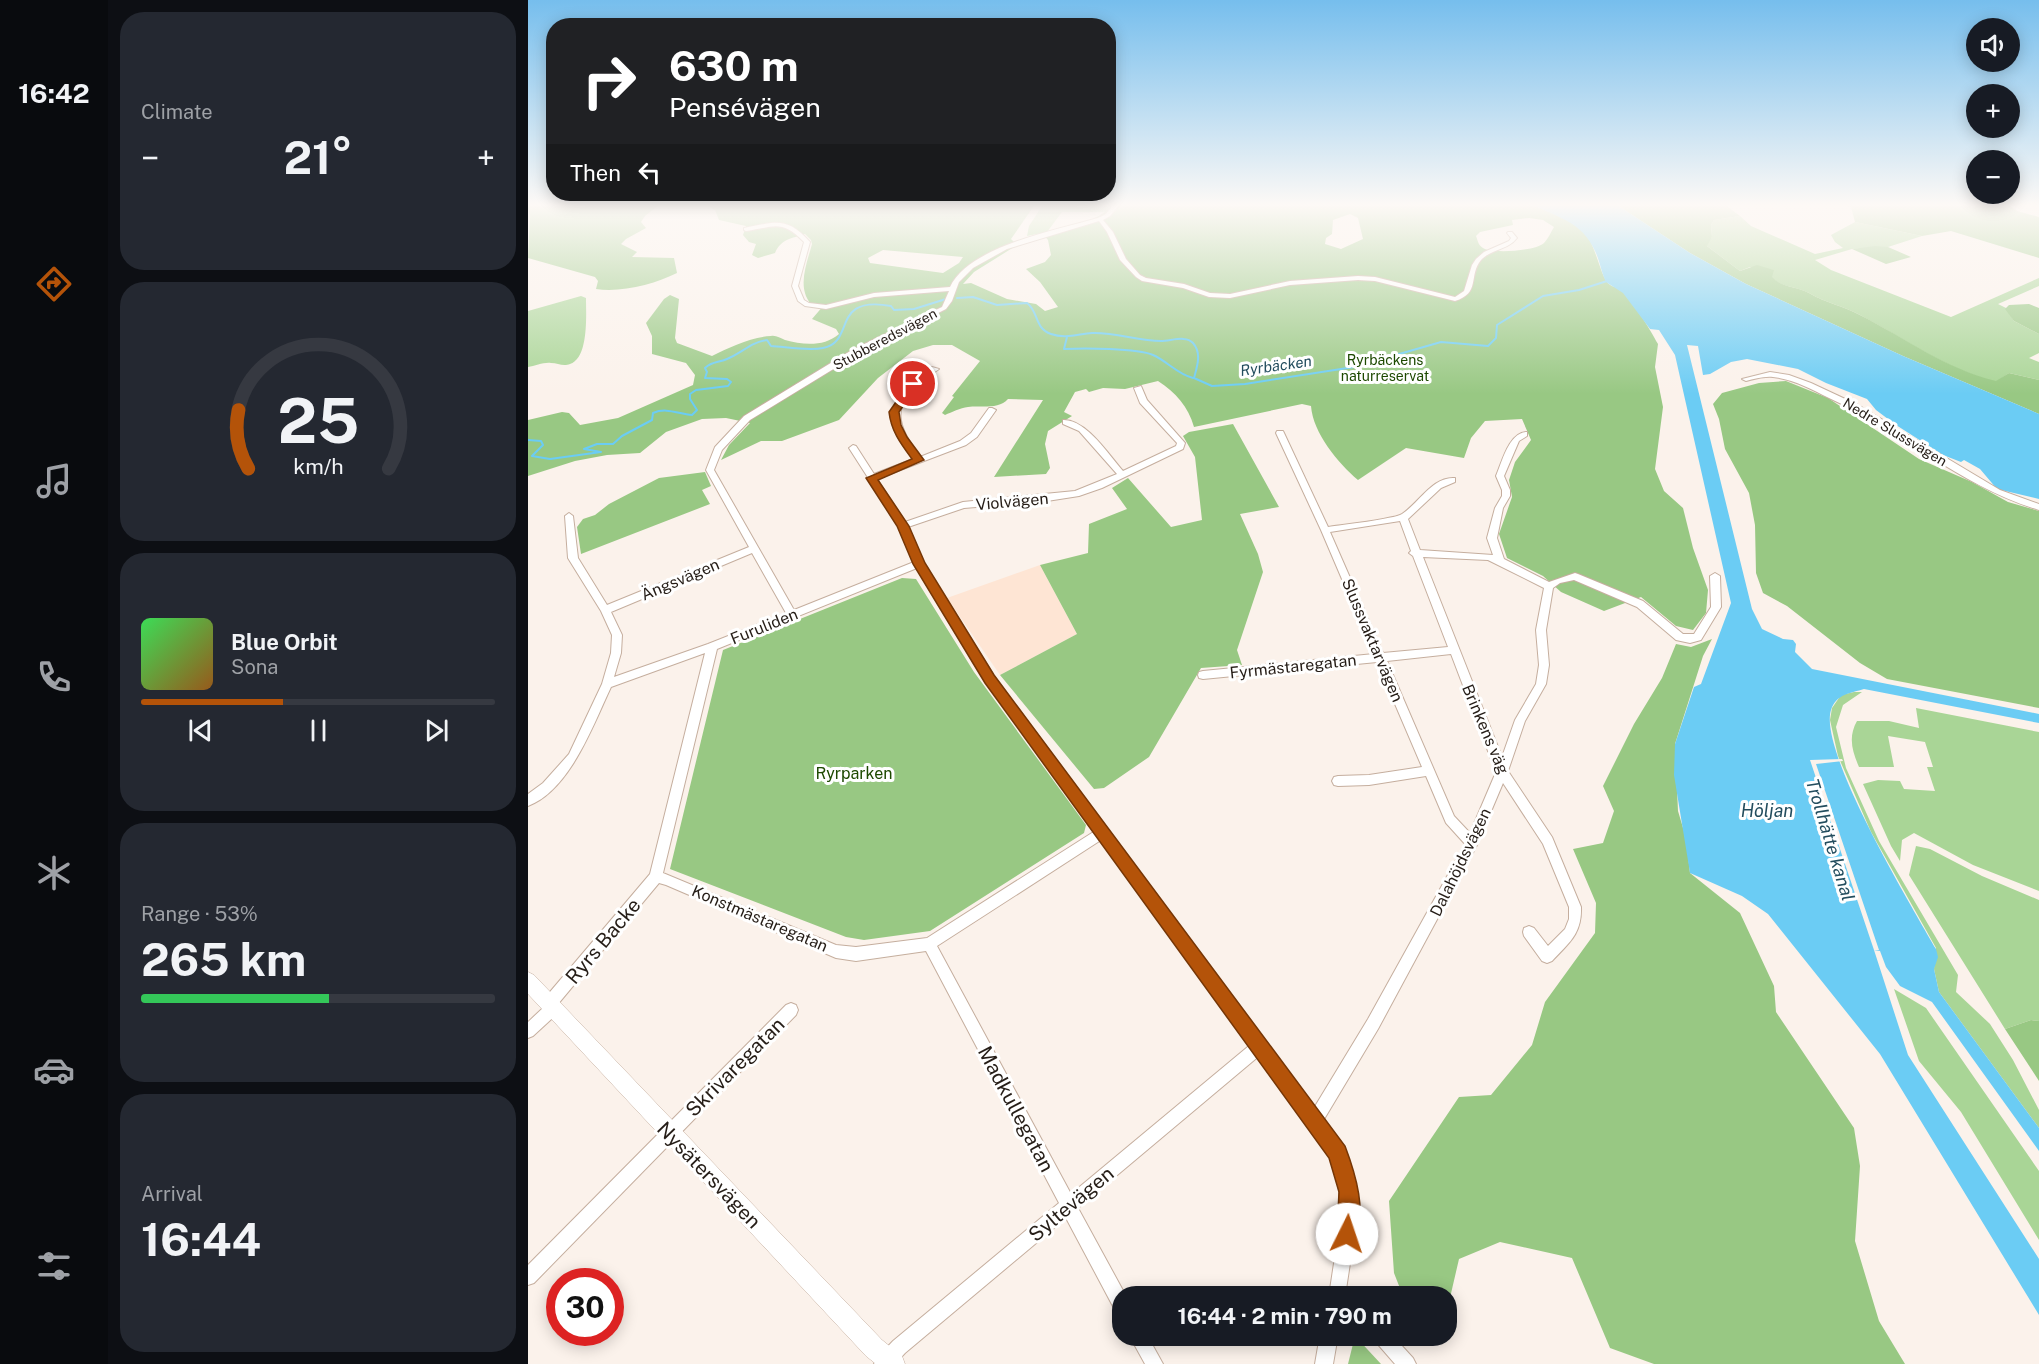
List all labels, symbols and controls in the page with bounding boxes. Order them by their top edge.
map controls [1966,18,2020,204]
button: sound [1966,18,2020,72]
text: 630 m [669,41,799,90]
icon: right [570,42,648,120]
text: 16:42 [18,77,90,109]
button: + [1966,84,2020,138]
text: Pensévägen [669,91,821,123]
text: Climate [141,100,213,124]
text: 21° [283,131,353,184]
text: − [141,139,159,177]
text: + [477,139,495,177]
button: − [1966,150,2020,204]
icon: left [633,156,666,189]
text: Then [570,160,621,186]
icon: directions [33,263,75,305]
street label: Stubberedsvägen [830,305,940,373]
water label: Ryrbäcken [1239,352,1313,379]
park label: Ryrbäckens naturreservat [1341,352,1429,384]
pin [887,358,938,409]
icon: arrive [896,367,929,400]
text: 25 [277,384,359,457]
street label: Nedre Slussvägen [1840,395,1950,469]
text: km/h [293,454,343,479]
icon: music [33,460,75,502]
street label: Violvägen [975,489,1049,514]
street label: Ängsvägen [638,554,722,604]
street label: Slussvaktarvägen [1338,576,1407,705]
street label: Furuliden [728,604,801,649]
text: Blue Orbit [231,629,338,655]
street label: Fyrmästaregatan [1229,650,1357,683]
text: Sona [231,655,278,679]
icon: phone [33,656,75,698]
street label: Brinkens väg [1458,681,1513,777]
icon: previous [184,714,217,747]
icon: pause [302,714,335,747]
icon: next [420,714,453,747]
park label: Ryrparken [815,764,893,783]
water label: Trollhätte kanal [1802,776,1859,903]
water label: Höljan [1741,800,1793,821]
street label: Dalahöjdsvägen [1426,805,1495,920]
icon: climate [33,852,75,894]
street label: Konstmästaregatan [689,881,831,956]
street label: Ryrs Backe [560,893,646,989]
text: Range · 53% [141,902,258,926]
text: 265 km [141,933,306,986]
street label: Skrivaregatan [680,1012,790,1122]
street label: Madkullegatan [973,1042,1059,1176]
icon: car [33,1049,75,1091]
street label: Nysätersvägen [652,1117,766,1233]
street label: Syltevägen [1023,1161,1119,1247]
text: Arrival [141,1182,203,1206]
position arrow [1315,1202,1379,1266]
text: 16:44 [141,1213,261,1266]
icon: filters [33,1245,75,1287]
speed limit sign: 30 [546,1268,624,1346]
text: 16:44 · 2 min · 790 m [1177,1303,1392,1329]

